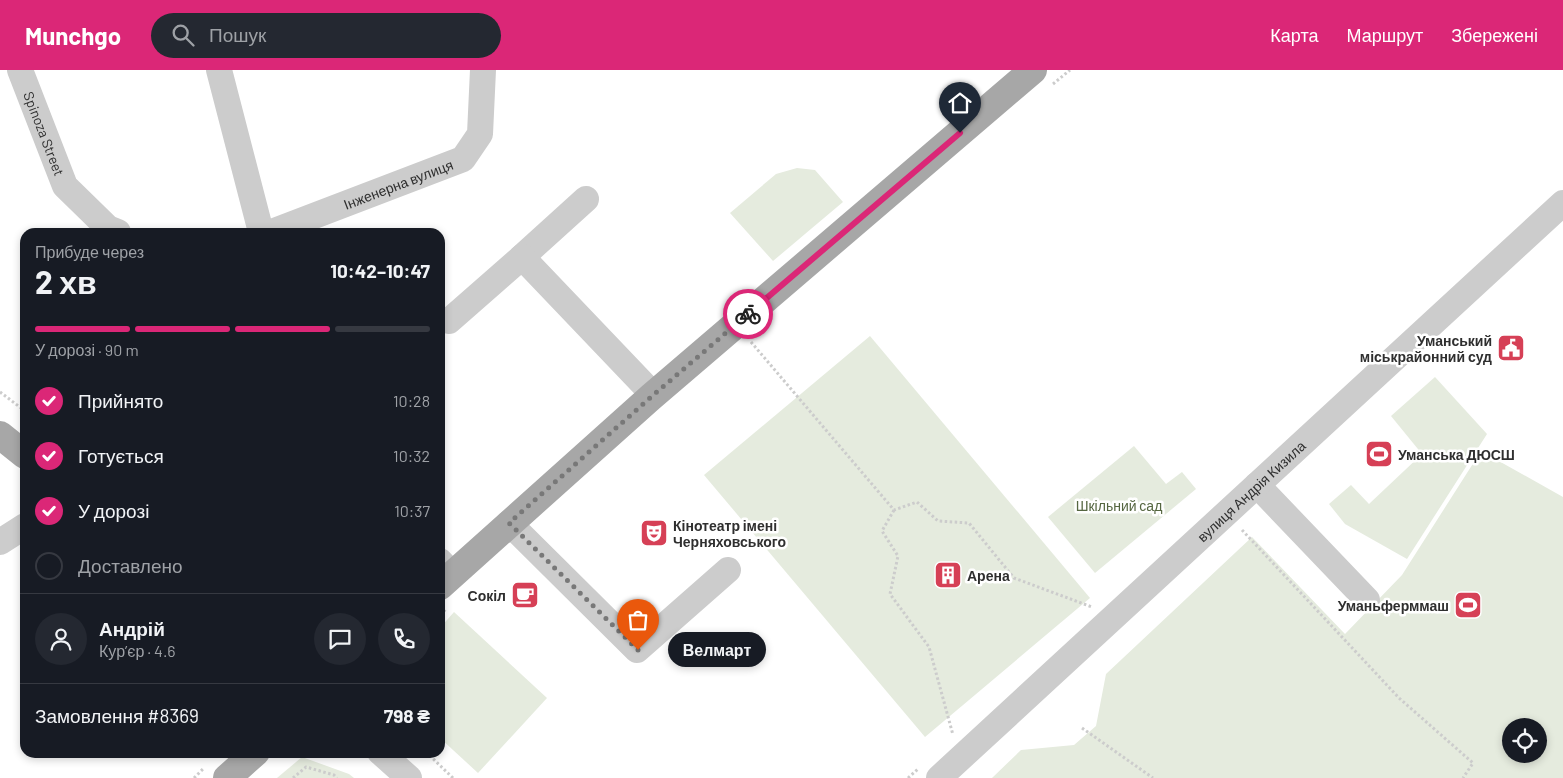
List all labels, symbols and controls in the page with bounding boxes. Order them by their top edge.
search box [151,13,501,58]
text: Munchgo [25,21,121,50]
icon: search [169,21,197,49]
text: Пошук [209,23,266,46]
text: Карта [1270,24,1318,46]
text: Маршрут [1346,24,1423,46]
text: Збережені [1451,24,1538,46]
pin [939,82,981,133]
street label: Spinoza Street [21,89,69,178]
icon: home [946,89,974,117]
street label: Інженерна вулиця [341,155,455,212]
text: Прибуде через [35,242,144,261]
text: 10:42–10:47 [330,259,430,282]
text: 2 хв [35,262,97,300]
courier [723,289,773,339]
icon: bike [734,300,762,328]
place label: Уманський міськрайонний суд [1360,332,1492,365]
public building icon: Уманський міськрайонний суд [1496,333,1526,363]
text: У дорозі · 90 m [35,340,139,359]
icon: check [35,387,63,415]
text: Прийнято [78,389,163,412]
text: 10:28 [393,391,430,410]
street label: вулиця Андрія Кизила [1193,436,1309,545]
sports icon: Уманська ДЮСШ [1364,439,1394,469]
icon: check [35,442,63,470]
text: Готується [78,444,164,467]
text: 10:32 [393,446,430,465]
place label: Уманська ДЮСШ [1398,446,1515,463]
icon: check [35,497,63,525]
park label: Шкільний сад [1076,497,1162,514]
text: У дорозі [78,499,149,522]
text: 10:37 [394,501,430,520]
place label: Кінотеатр імені Черняховського [673,517,786,550]
theatre icon: Кінотеатр імені Черняховського [639,518,669,548]
text: Доставлено [78,554,183,577]
building icon: Арена [933,560,963,590]
place label: Арена [967,567,1010,584]
cafe icon: Сокіл [510,580,540,610]
place label: Сокіл [468,587,506,604]
sports icon: Уманьферммаш [1453,590,1483,620]
place label: Уманьферммаш [1338,597,1449,614]
pin [617,599,659,650]
icon: bag [624,606,652,634]
button: person [35,613,87,665]
button: chat [314,613,366,665]
button: phone [378,613,430,665]
text: Андрій [99,617,165,640]
callout: Велмарт [668,632,766,668]
text: Велмарт [683,640,751,659]
text: Кур’єр · 4.6 [99,641,176,660]
text: Замовлення #8369 [35,704,199,727]
text: 798 ₴ [384,704,430,727]
map controls [1502,718,1547,763]
button: locate [1502,718,1547,763]

